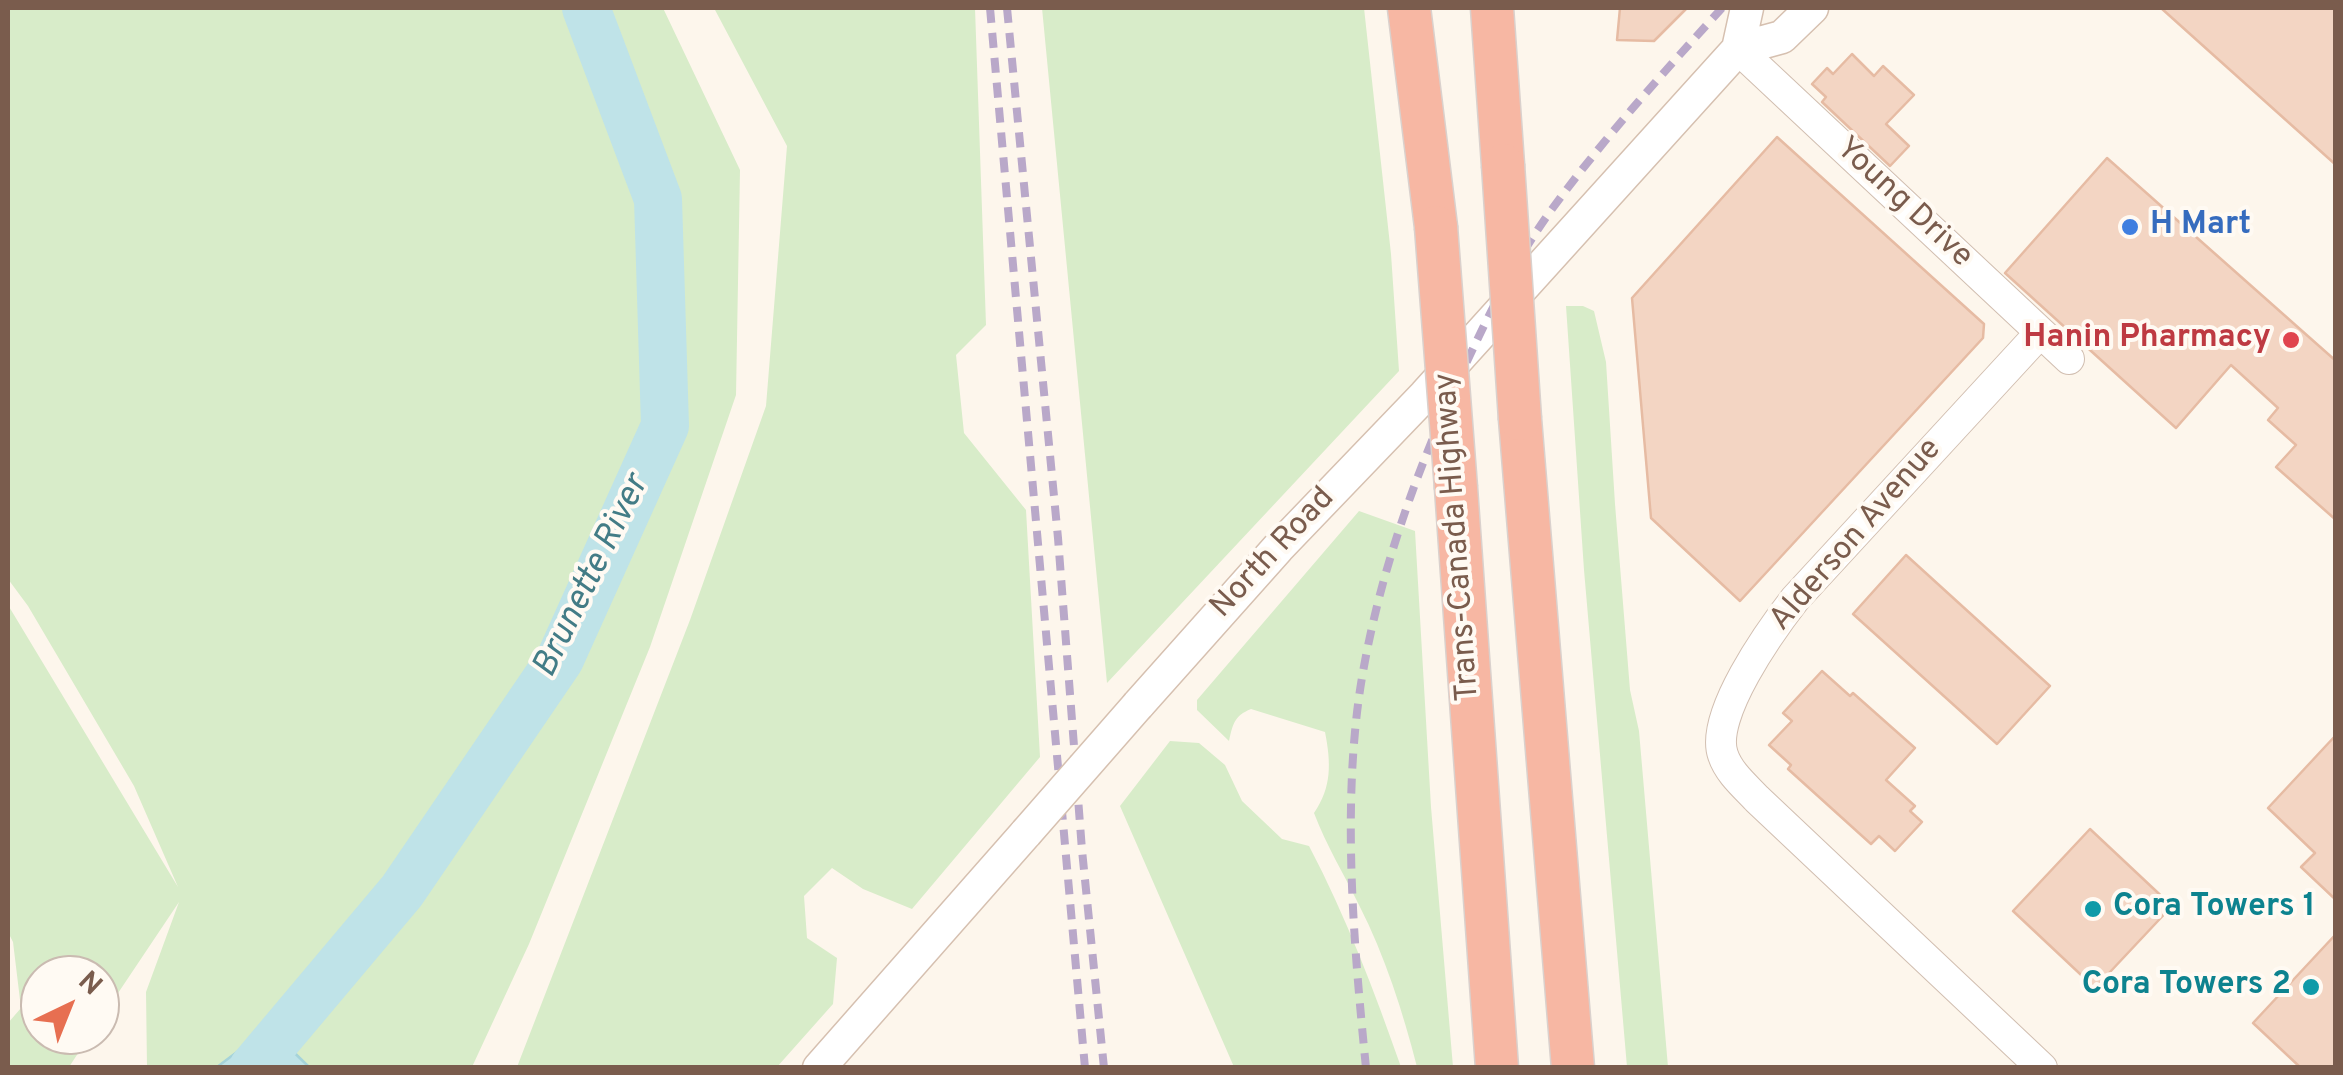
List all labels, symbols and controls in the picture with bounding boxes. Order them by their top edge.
street label: Young Drive [1826,131,1980,277]
place label: H Mart [2150,208,2251,246]
marker: H Mart [2119,216,2141,238]
place label: Hanin Pharmacy [2023,321,2271,359]
marker: Hanin Pharmacy [2280,329,2302,351]
street label: Trans-Canada Highway [1428,372,1490,702]
street label: Alderson Avenue [1763,432,1951,640]
water label: Brunette River [526,469,660,685]
street label: North Road [1204,481,1344,627]
place label: Cora Towers 1 [2113,890,2316,928]
marker: Cora Towers 1 [2082,898,2104,920]
north arrow [20,955,120,1055]
text: N [69,964,109,1005]
place label: Cora Towers 2 [2082,968,2291,1006]
marker: Cora Towers 2 [2300,976,2322,998]

